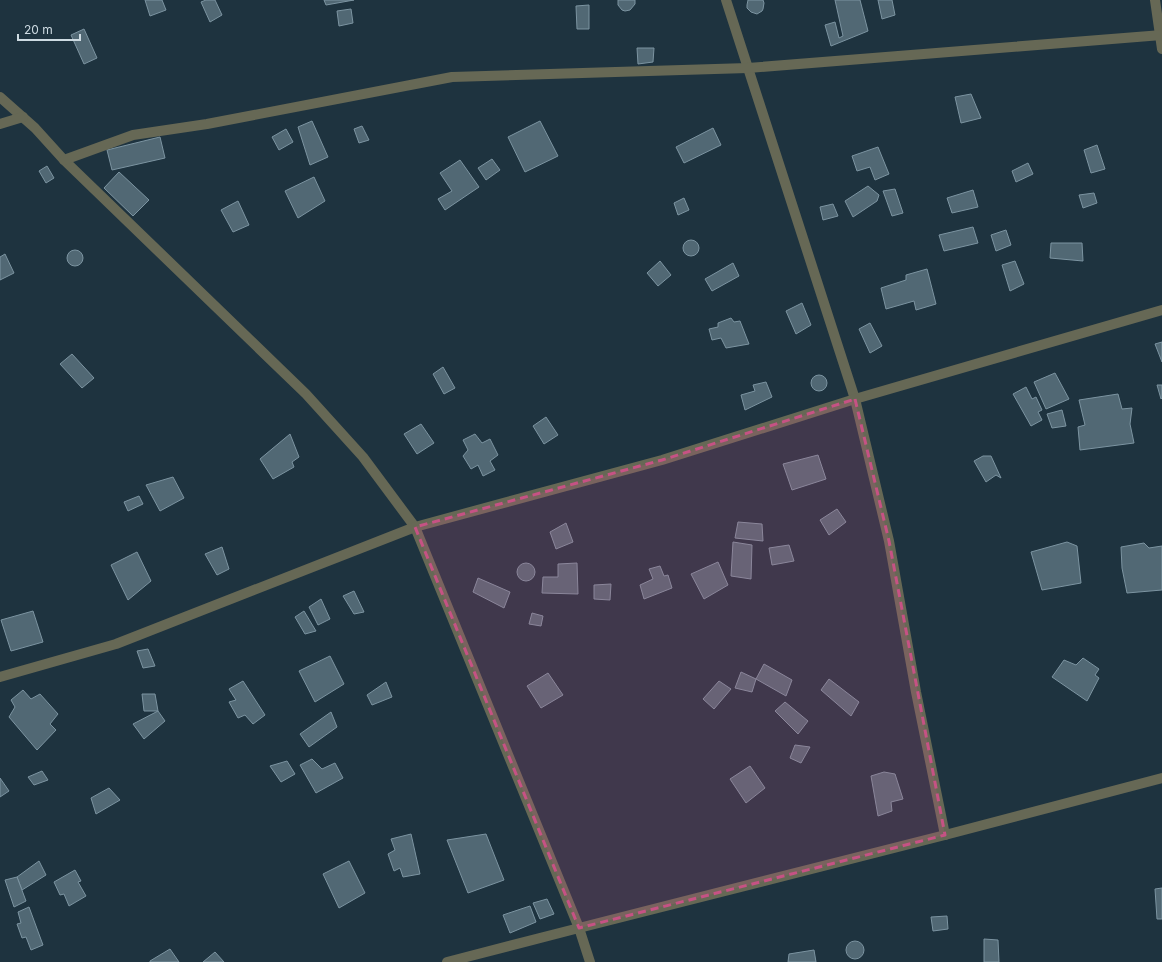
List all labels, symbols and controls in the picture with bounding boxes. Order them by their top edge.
scale bar [18,16,80,42]
text: 20 m [24,22,53,37]

